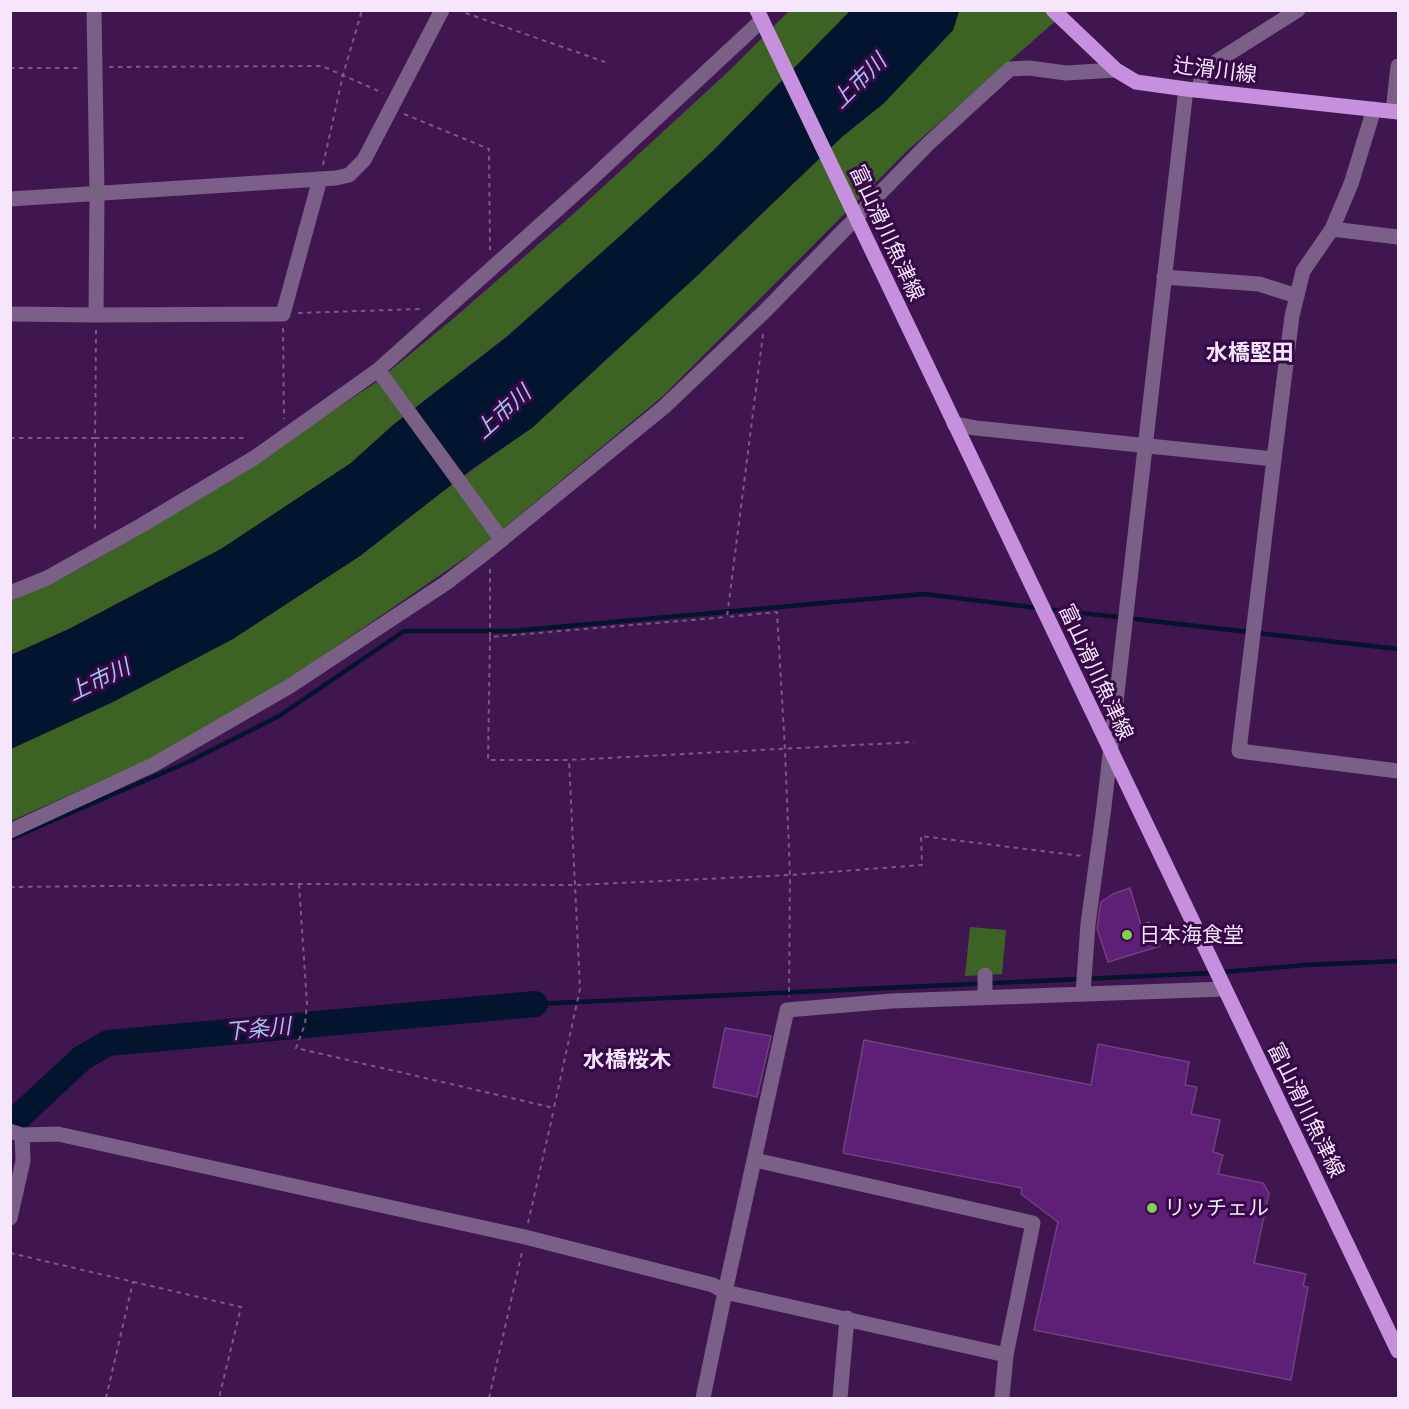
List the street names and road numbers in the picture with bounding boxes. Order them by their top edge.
street label: 辻滑川線 [1172,52,1258,88]
street label: 富山滑川魚津線 [845,161,929,305]
street label: 富山滑川魚津線 [1054,600,1138,744]
street label: 富山滑川魚津線 [1262,1038,1350,1182]

